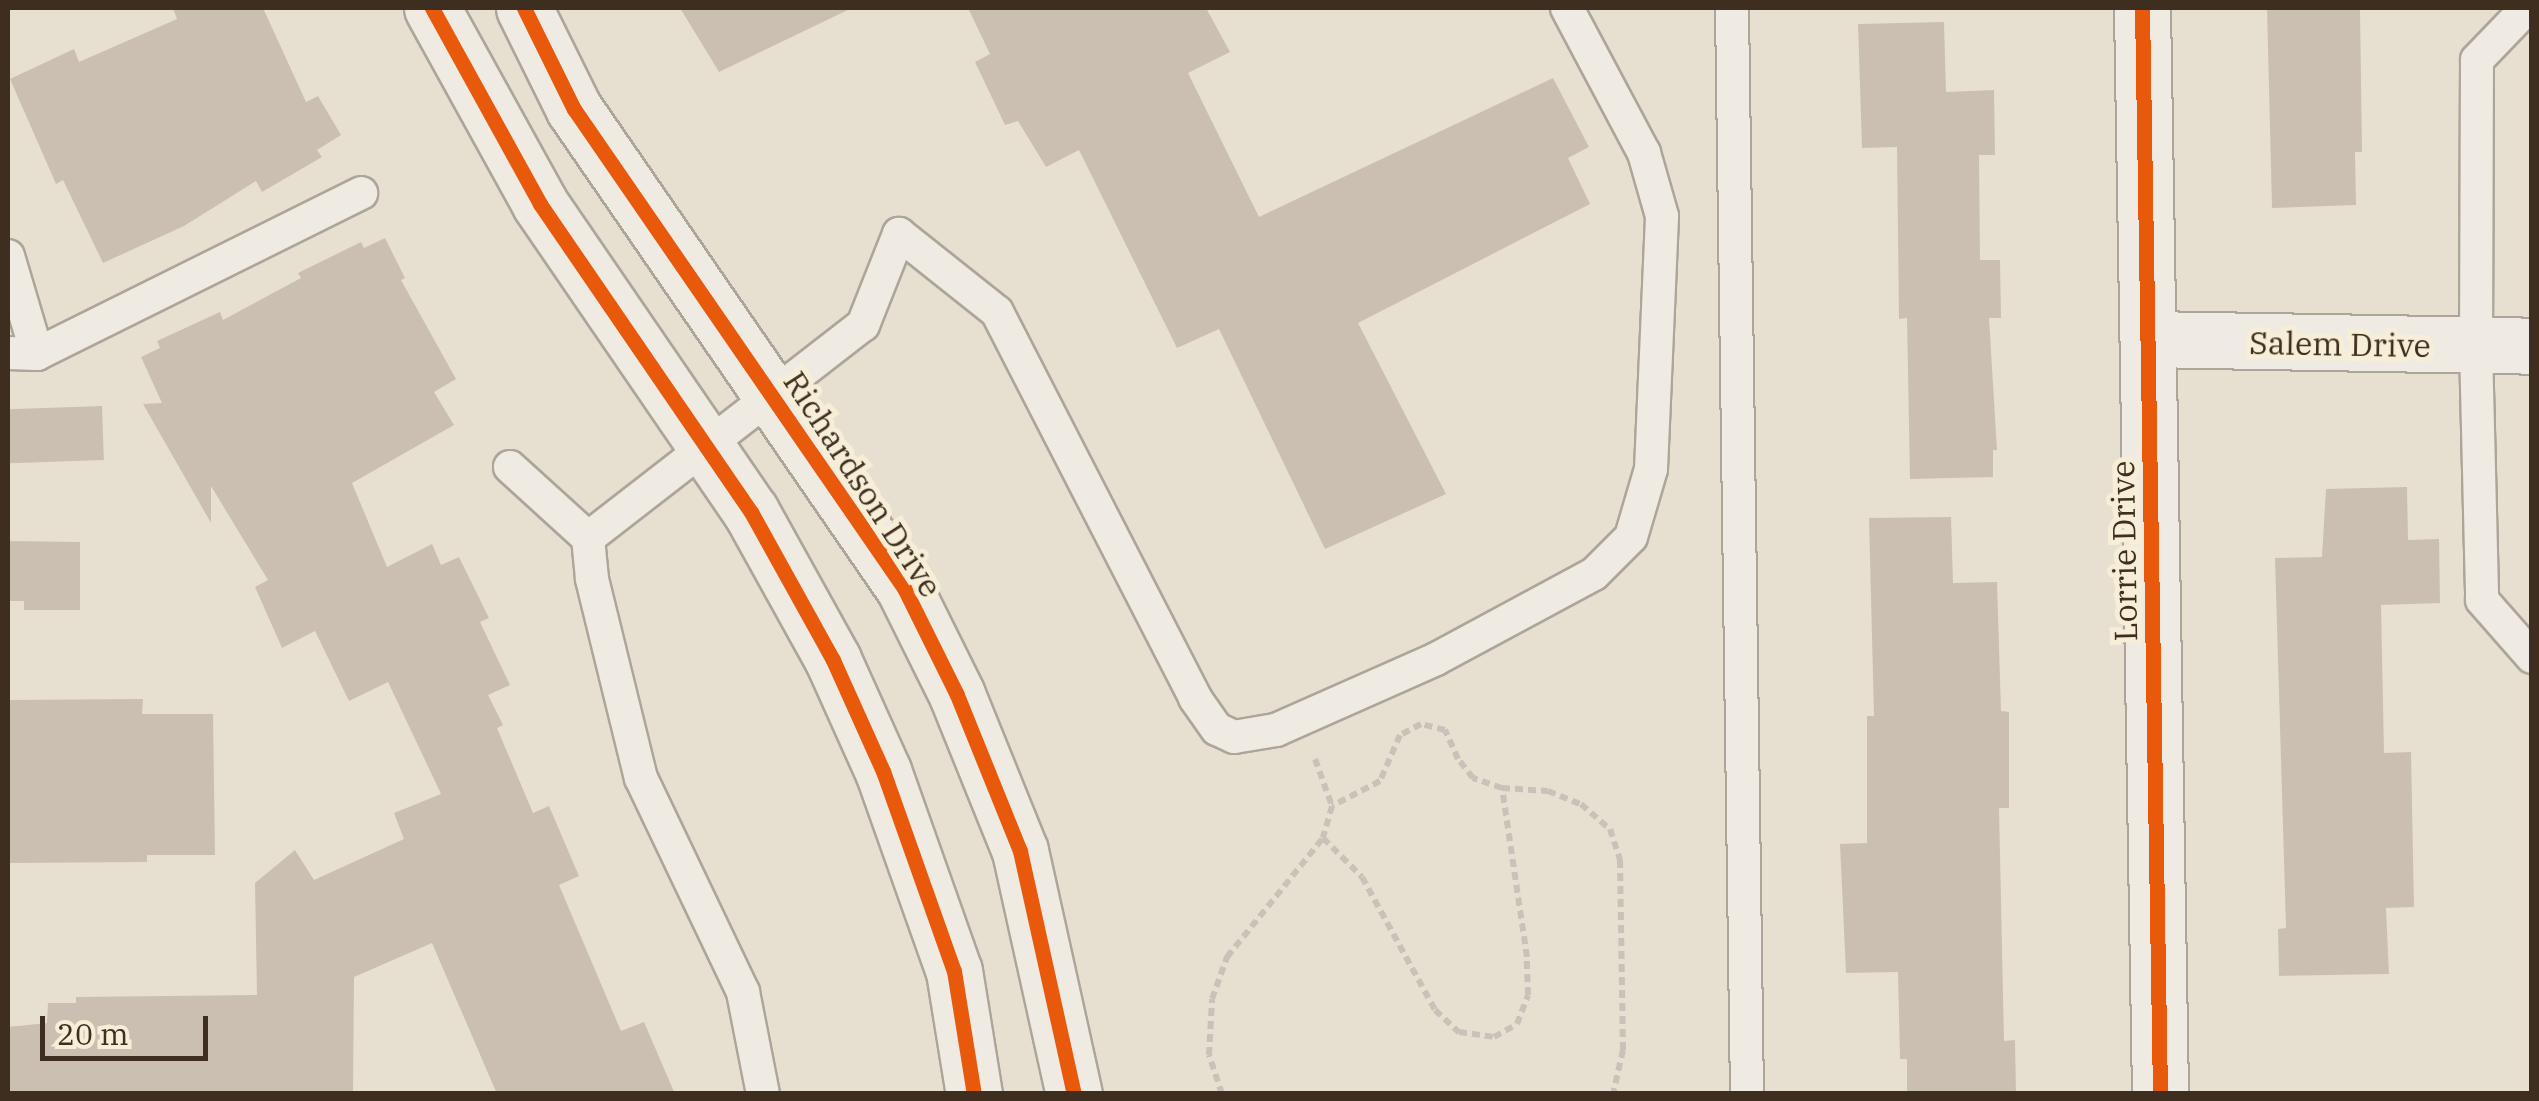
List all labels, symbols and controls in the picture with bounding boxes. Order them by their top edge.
street label: Salem Drive [2249,323,2431,365]
street label: Richardson Drive [776,364,950,604]
street label: Lorrie Drive [2103,460,2145,642]
scale bar [45,996,212,1058]
text: 20 m [57,1014,129,1053]

